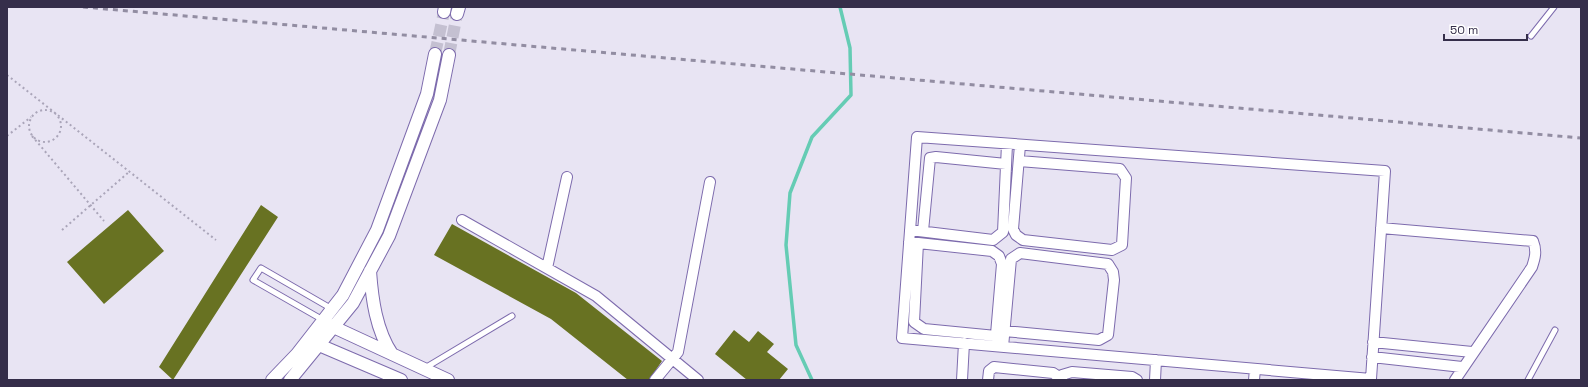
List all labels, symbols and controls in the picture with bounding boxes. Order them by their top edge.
scale bar [1444,16,1527,42]
text: 50 m [1450,22,1478,38]

